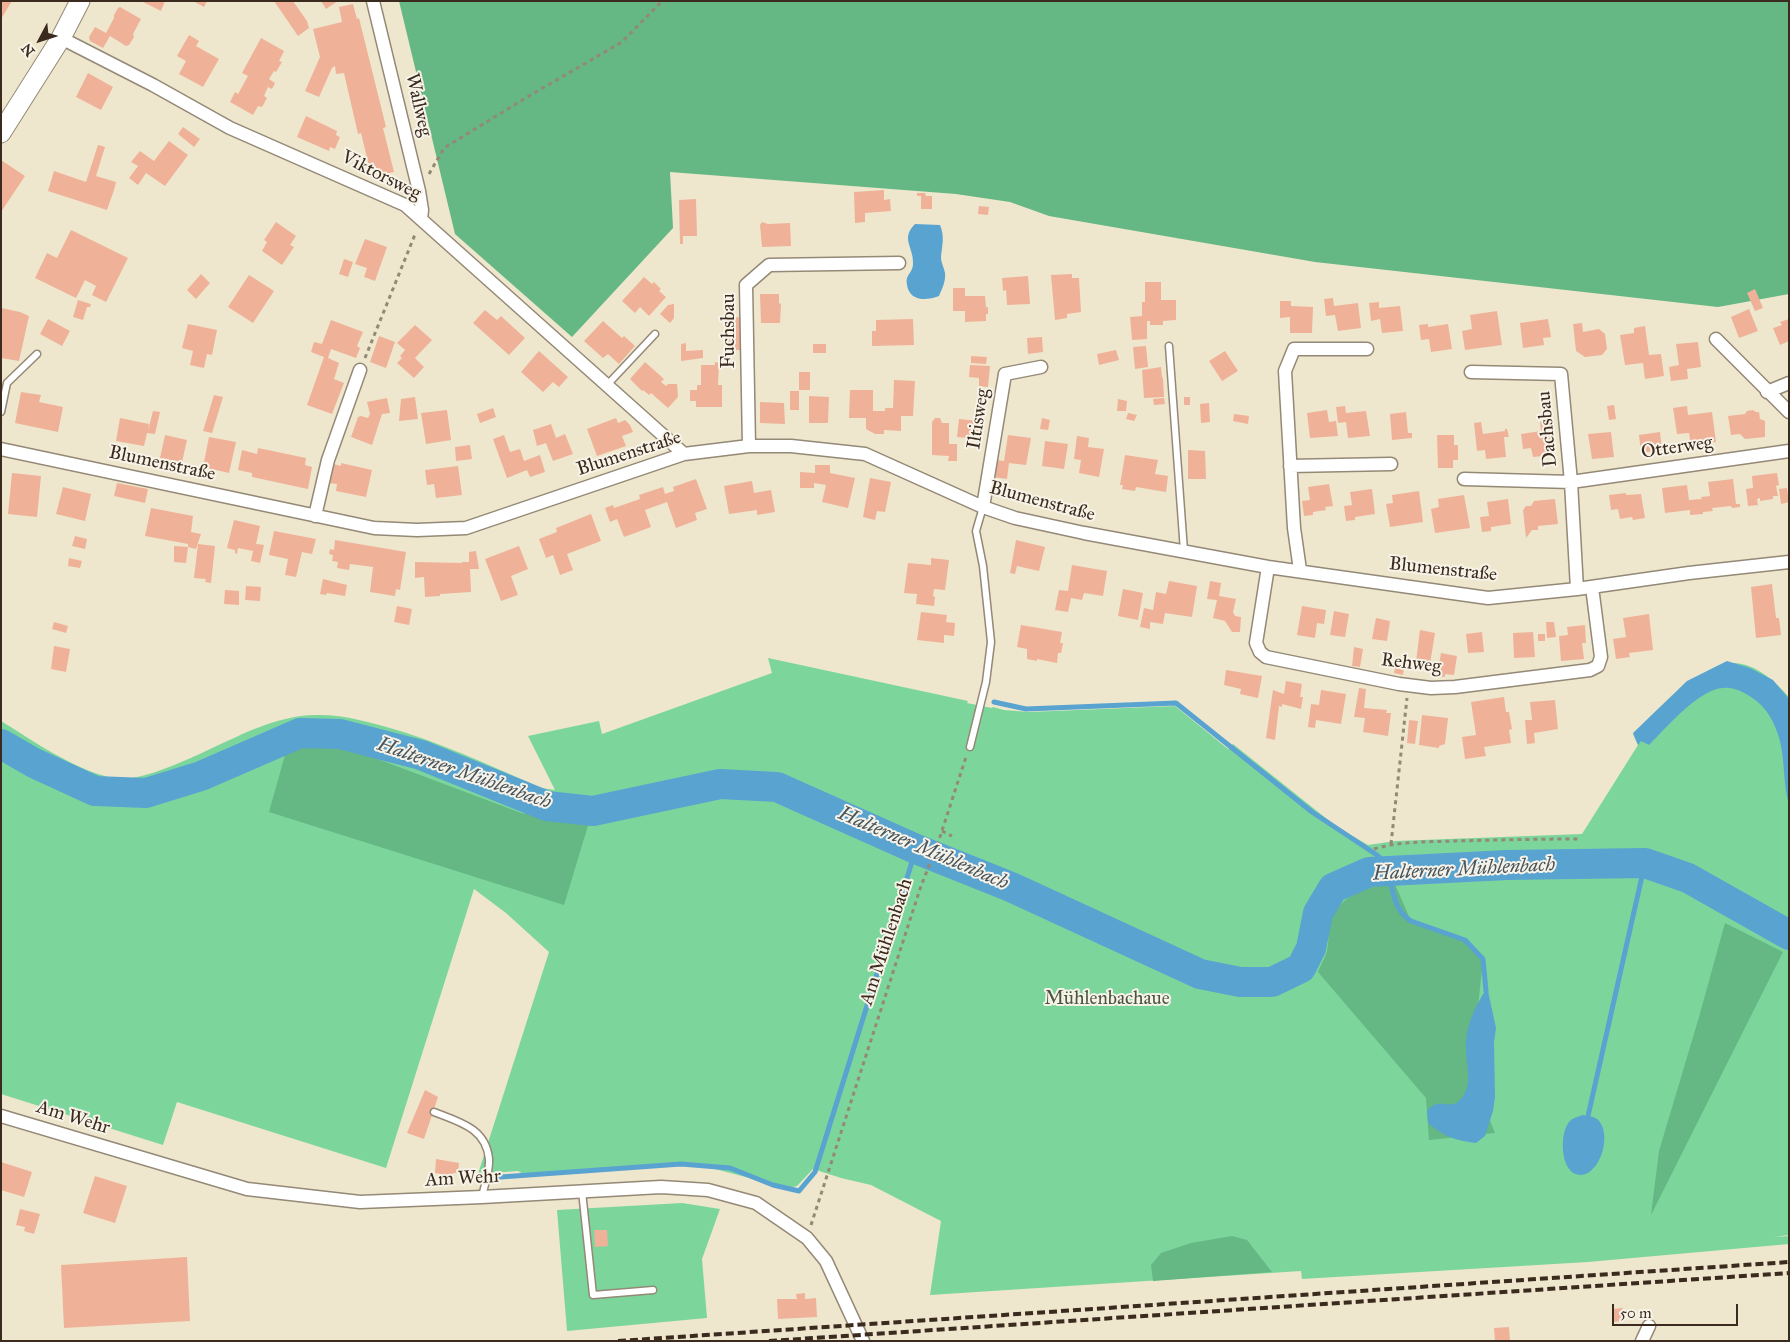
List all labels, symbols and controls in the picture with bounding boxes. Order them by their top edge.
north arrow [15,15,65,65]
text: N [18,40,38,60]
street label: Wallweg [400,71,436,139]
street label: Viktorsweg [337,146,425,206]
street label: Fuchsbau [718,293,740,369]
street label: Iltisweg [963,387,995,451]
street label: Dachsbau [1533,390,1563,468]
street label: Blumenstraße [574,426,684,482]
street label: Otterweg [1640,432,1714,464]
street label: Blumenstraße [107,442,217,486]
street label: Blumenstraße [987,477,1097,527]
street label: Blumenstraße [1388,553,1498,587]
street label: Rehweg [1380,649,1442,679]
water label: Halterner Mühlenbach [374,733,554,815]
water label: Halterner Mühlenbach [834,802,1012,896]
water label: Halterner Mühlenbach [1372,853,1556,887]
street label: Am Mühlenbach [856,876,918,1008]
park label: Mühlenbachaue [1044,988,1170,1010]
street label: Am Wehr [33,1096,113,1140]
street label: Am Wehr [425,1166,501,1192]
scale bar [1615,1294,1741,1326]
text: 50 m [1620,1304,1652,1322]

